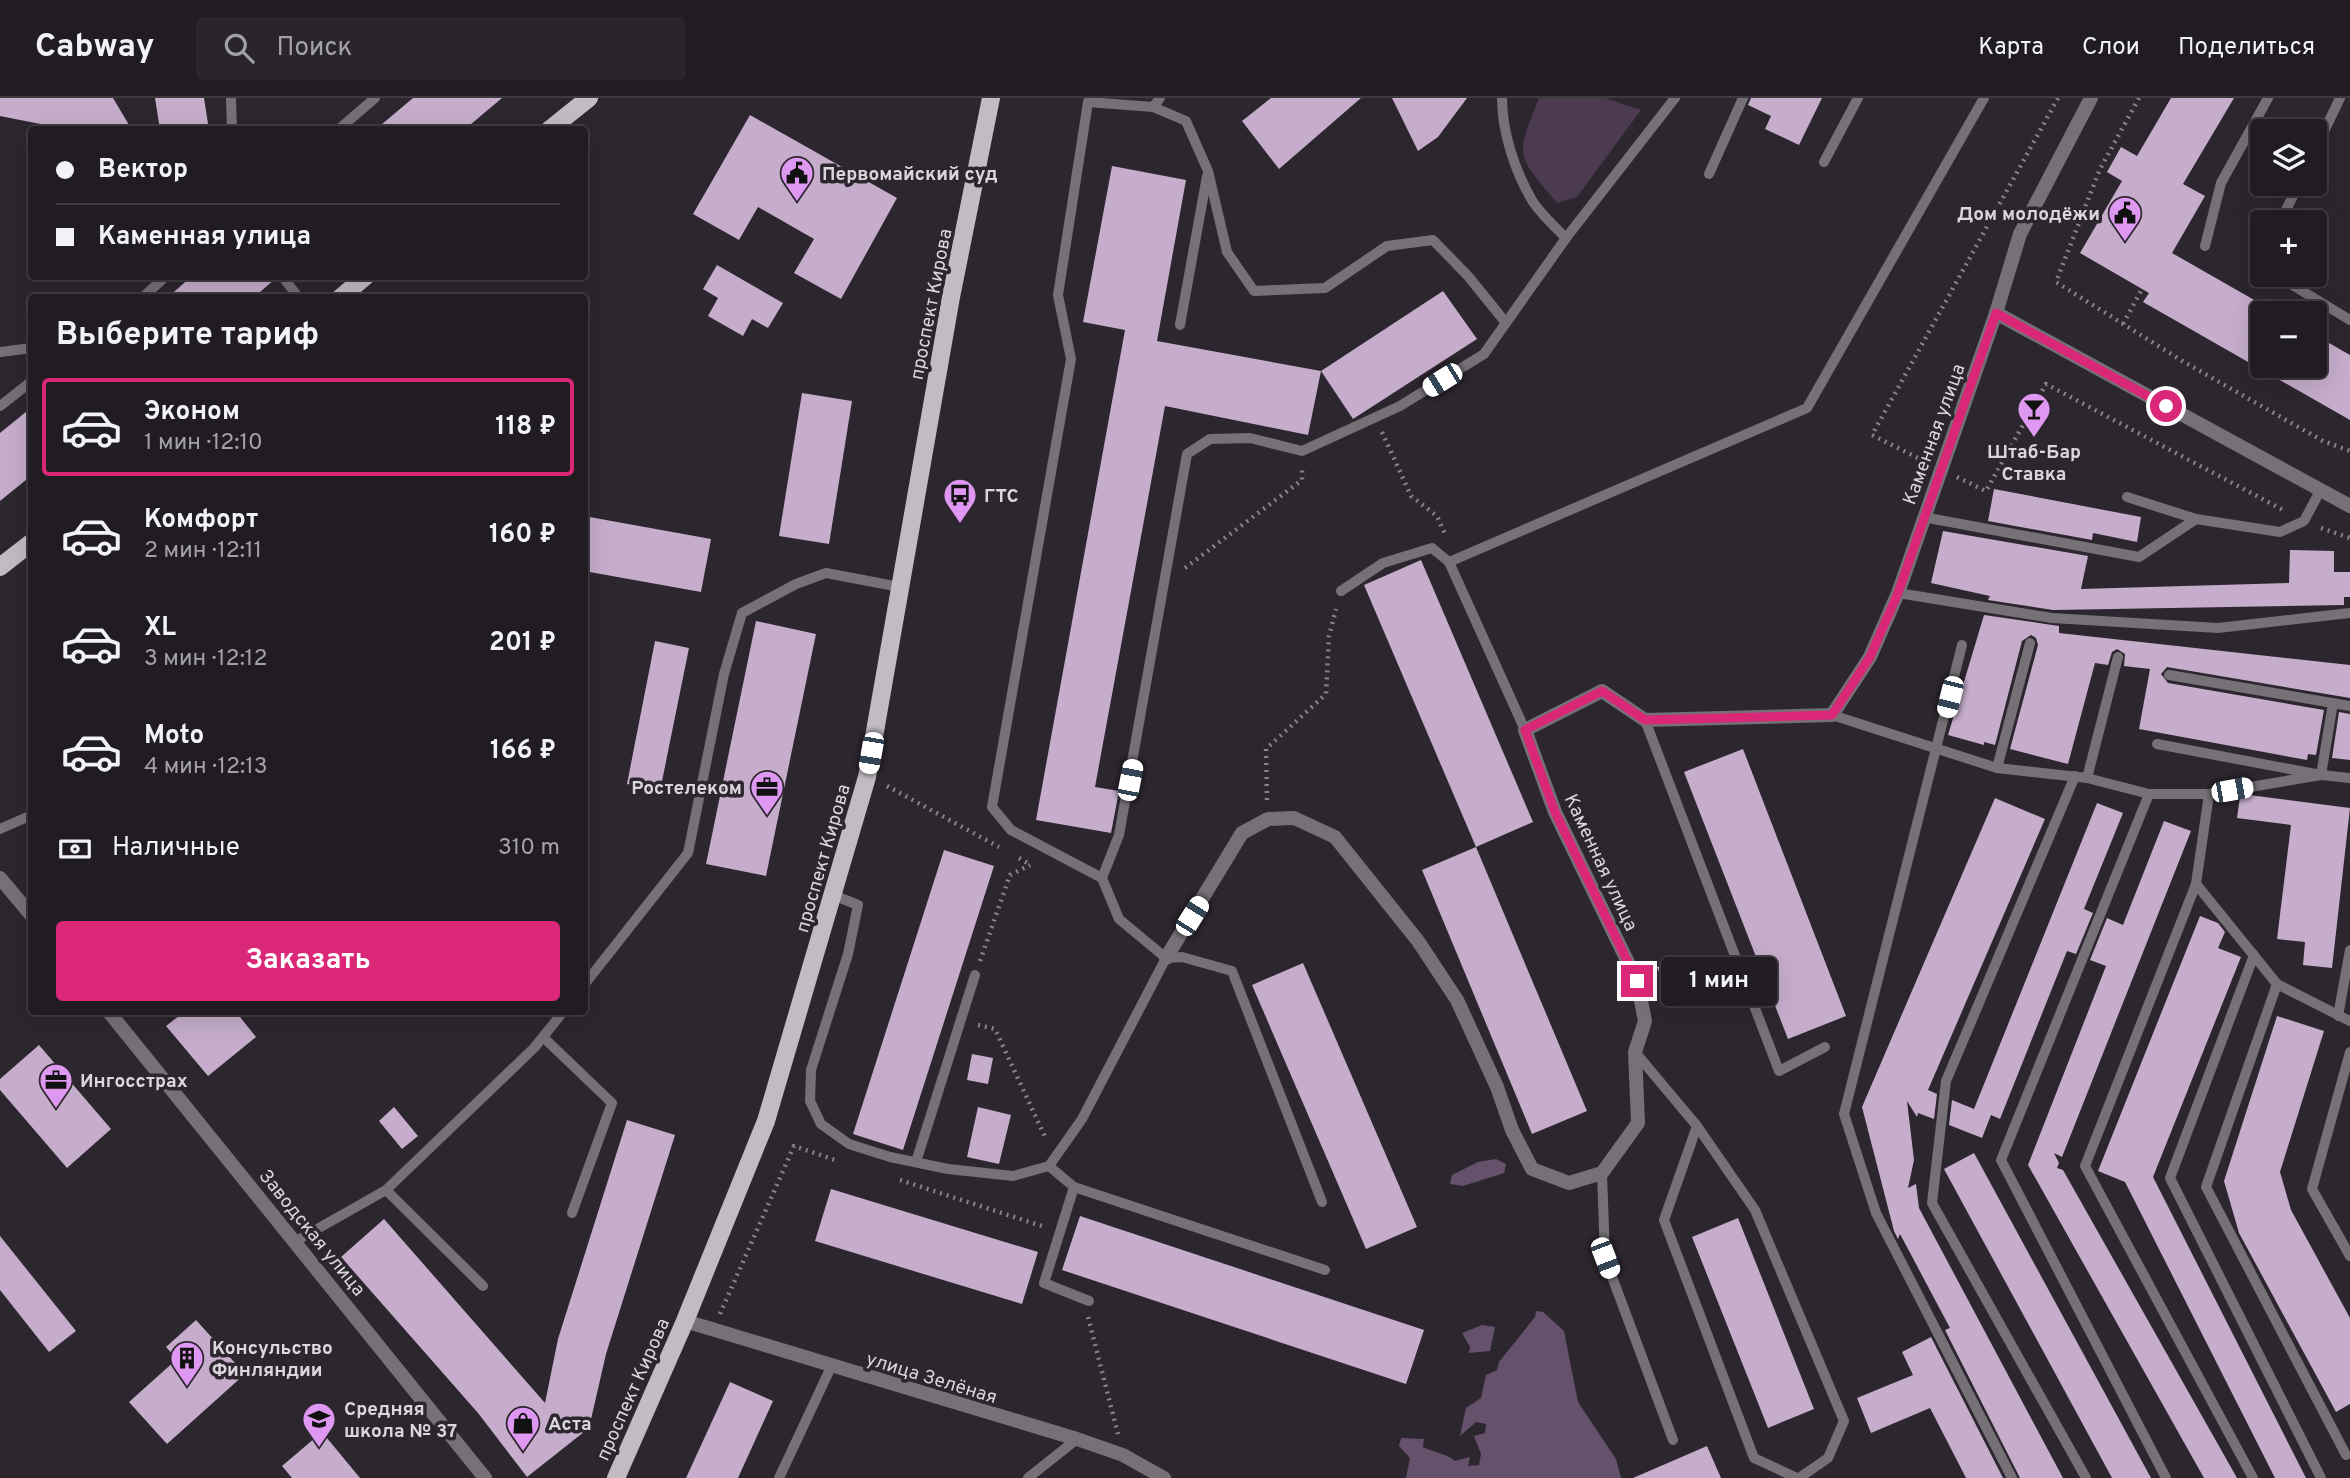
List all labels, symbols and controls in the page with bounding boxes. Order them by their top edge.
search box [196,17,686,80]
text: Cabway [35,27,154,69]
icon: search [220,29,258,67]
text: Поиск [276,32,352,65]
text: Карта [1978,33,2044,63]
text: Слои [2082,33,2140,63]
text: Поделиться [2178,33,2315,63]
map controls [2250,119,2327,378]
button: layers [2250,119,2327,196]
text: Вектор [98,154,188,187]
public building icon: Первомайский суд [778,154,816,203]
place label: Первомайский суд [822,163,998,187]
public building icon: Дом молодёжи [2106,194,2144,243]
place label: Дом молодёжи [1957,203,2100,227]
button: + [2250,210,2327,287]
text: Каменная улица [98,221,311,254]
street label: проспект Кирова [906,227,958,382]
button: − [2250,301,2327,378]
text: Выберите тариф [56,316,319,356]
car [1419,360,1466,400]
street label: Каменная улица [1898,361,1972,508]
bar icon: Штаб-Бар Ставка [2015,390,2053,439]
route start [2150,390,2182,422]
icon: car [60,396,123,459]
text: Эконом [144,396,240,429]
text: 118 ₽ [495,411,556,444]
text: 1 мин · 12:10 [144,429,263,458]
place label: Штаб-Бар Ставка [1987,441,2081,487]
bus stop icon: ГТС [941,476,979,525]
place label: ГТС [984,485,1019,509]
icon: car [60,504,123,567]
text: Комфорт [144,504,258,537]
text: 160 ₽ [489,519,556,552]
text: 2 мин · 12:11 [144,537,262,566]
icon: car [60,612,123,675]
text: XL [144,612,176,645]
text: 201 ₽ [489,627,556,660]
text: 3 мин · 12:12 [144,645,267,674]
car [1935,674,1966,720]
icon: car [60,720,123,783]
text: Moto [144,720,204,753]
car [858,730,885,776]
text: 166 ₽ [490,735,556,768]
text: 4 мин · 12:13 [144,753,268,782]
car [1116,757,1145,803]
office icon: Ростелеком [748,768,786,817]
car [2210,776,2255,804]
place label: Ростелеком [631,777,742,801]
street label: проспект Кирова [791,781,857,936]
street label: Каменная улица [1558,791,1642,935]
icon: cash [56,830,94,868]
text: Наличные [112,832,240,865]
text: 310 m [498,834,560,863]
car [1172,893,1213,939]
button: Заказать [56,921,560,1001]
callout: 1 мин [1662,956,1777,1006]
route end [1621,965,1653,997]
text: 1 мин [1689,967,1749,996]
office icon: Ингосстрах [37,1061,75,1110]
place label: Ингосстрах [80,1070,188,1094]
street label: Заводская улица [253,1165,370,1302]
car [1588,1235,1623,1281]
street label: проспект Кирова [592,1315,676,1465]
place label: Консульство Финляндии [212,1337,333,1383]
building icon: Консульство Финляндии [168,1339,206,1388]
street label: улица Зелёная [863,1348,1000,1410]
place label: Средняя школа № 37 [344,1398,457,1444]
school or university icon: Средняя школа № 37 [300,1400,338,1449]
shop icon: Аста [504,1404,542,1453]
place label: Аста [548,1413,591,1437]

